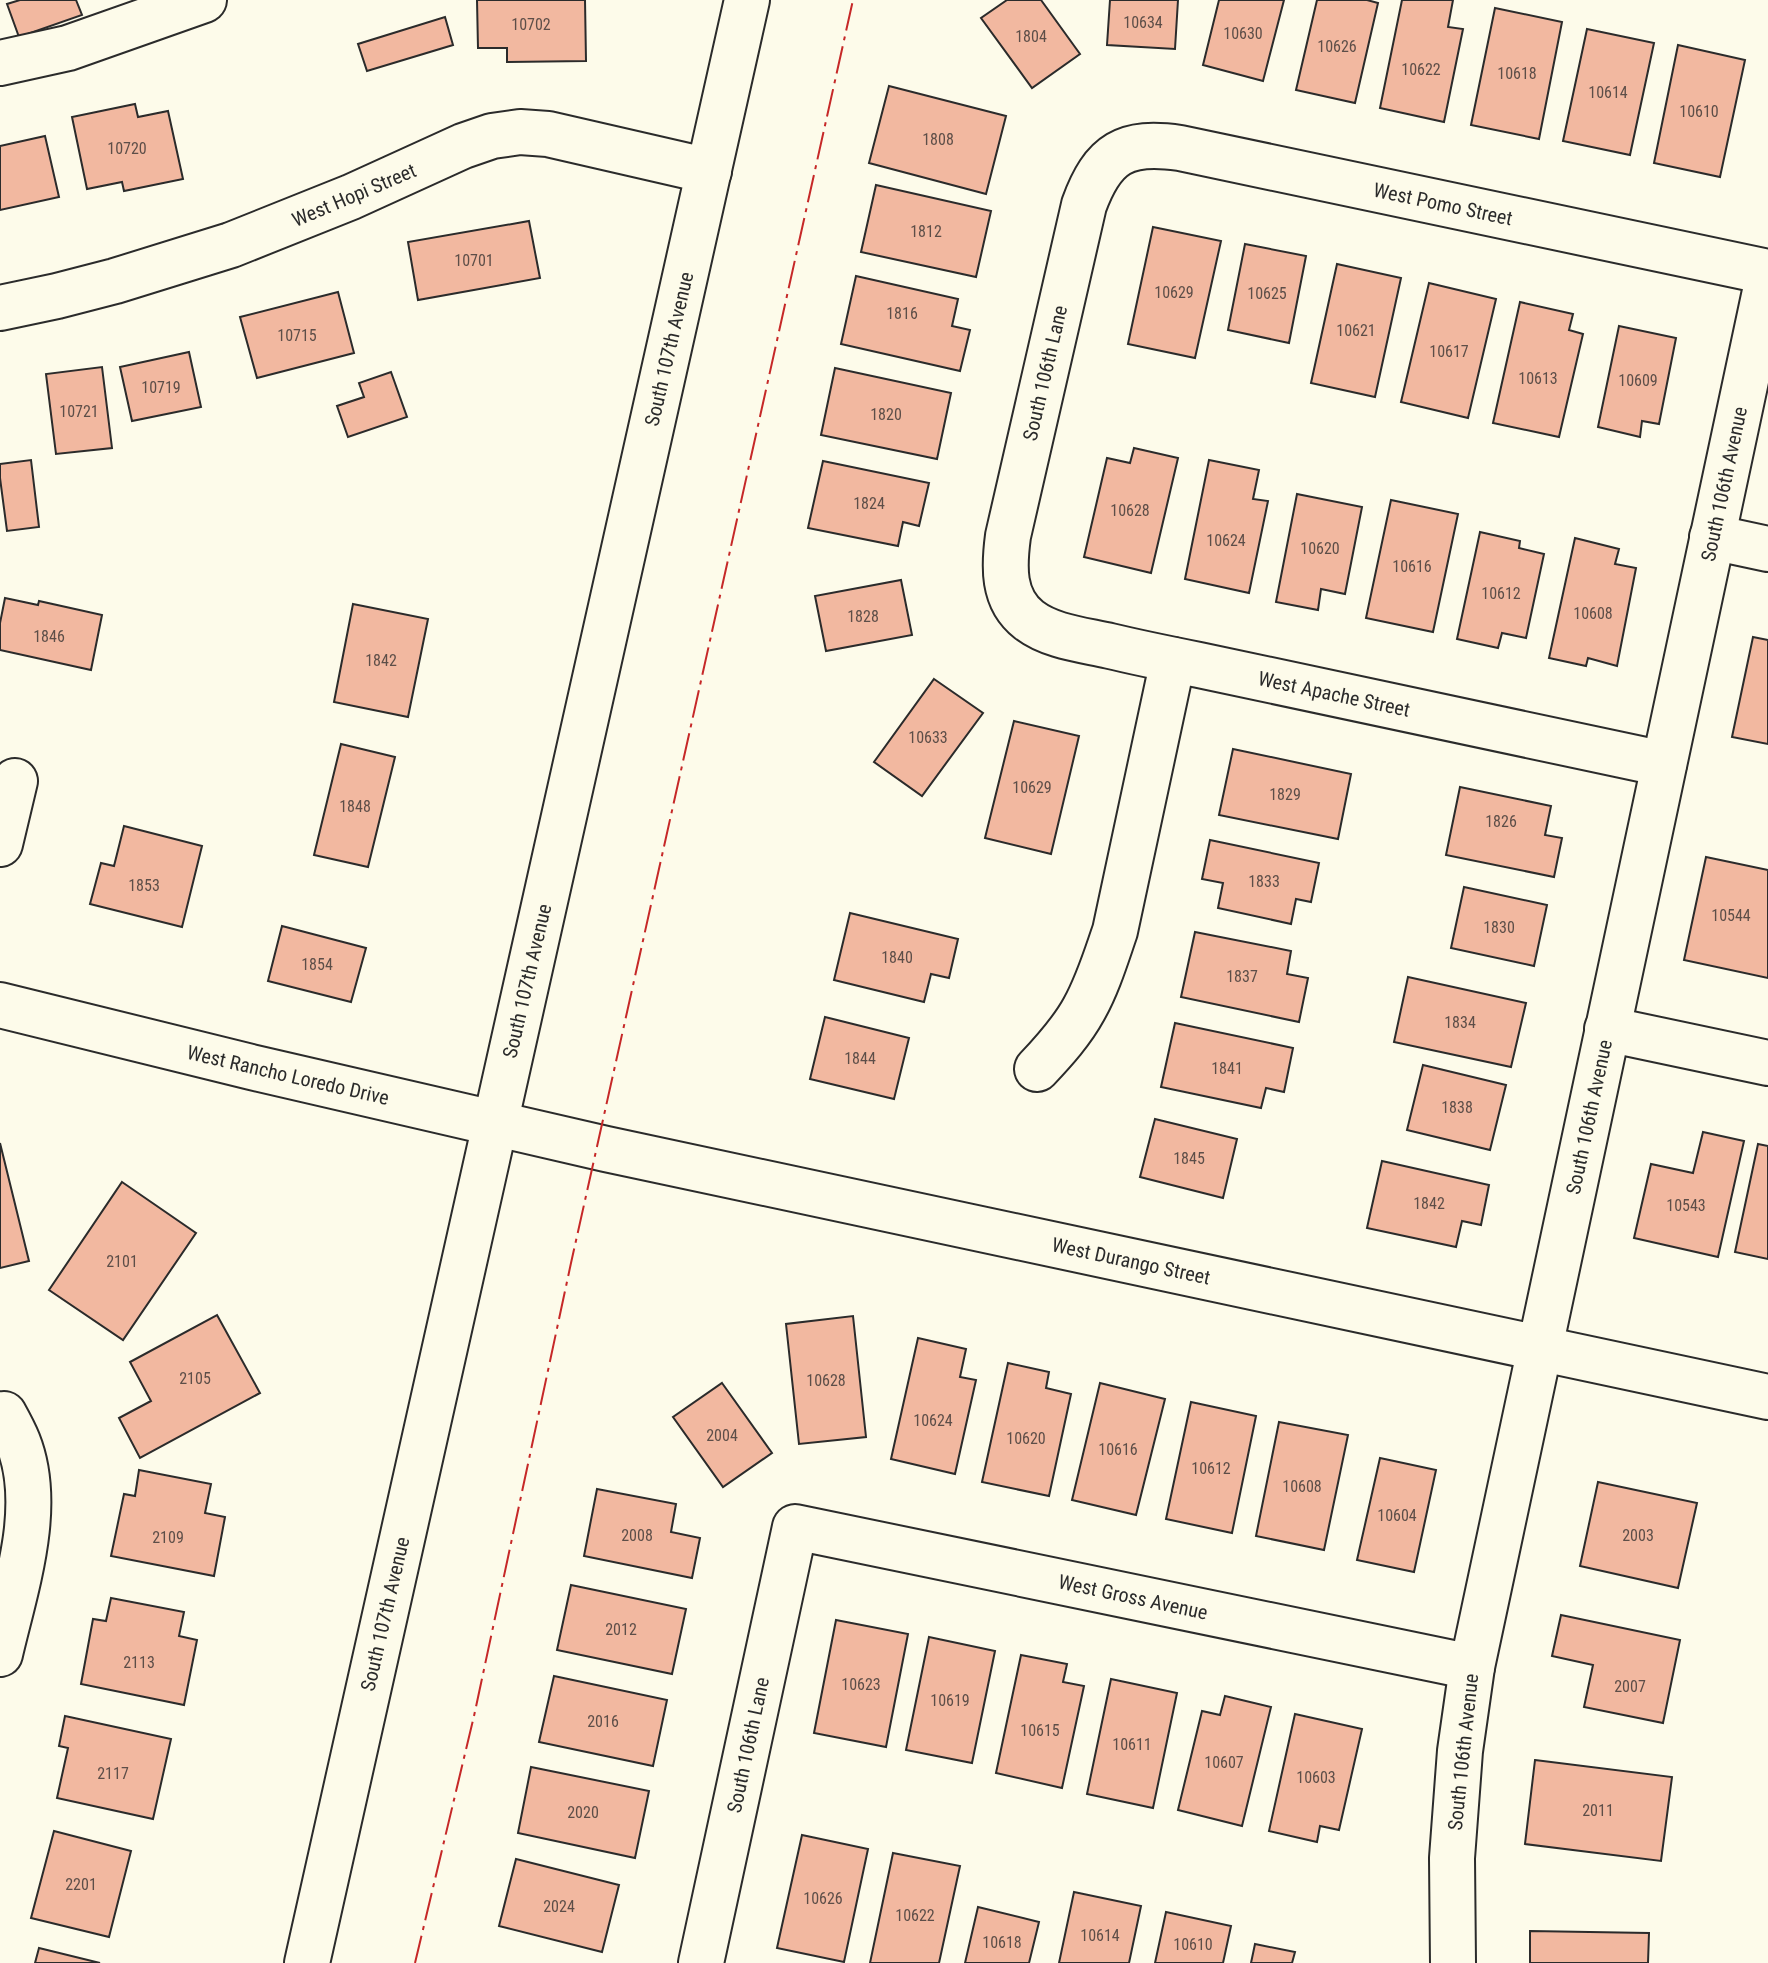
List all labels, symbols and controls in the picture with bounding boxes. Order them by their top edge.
house number: 10634 [1123,13,1163,32]
house number: 10702 [511,15,551,34]
house number: 10630 [1223,24,1263,43]
house number: 1804 [1015,27,1047,46]
house number: 10626 [1317,37,1357,56]
house number: 10622 [1401,60,1441,79]
house number: 10618 [1497,64,1537,83]
house number: 10614 [1588,83,1628,102]
house number: 10610 [1679,102,1719,121]
house number: 1808 [922,130,954,149]
house number: 10720 [107,139,147,158]
street label: West Hopi Street [288,158,420,232]
street label: West Pomo Street [1371,178,1515,230]
house number: 1812 [910,222,942,241]
house number: 10701 [454,251,494,270]
street label: South 107th Avenue [640,270,698,428]
house number: 10629 [1154,283,1194,302]
house number: 10625 [1247,284,1287,303]
street label: South 106th Lane [1018,303,1072,443]
house number: 1816 [886,304,918,323]
house number: 10621 [1336,321,1376,340]
house number: 10715 [277,326,317,345]
house number: 10617 [1429,342,1469,361]
house number: 10613 [1518,369,1558,388]
house number: 10609 [1618,371,1658,390]
house number: 10719 [141,378,181,397]
house number: 10721 [59,402,99,421]
street label: South 106th Avenue [1696,404,1752,564]
house number: 1820 [870,405,902,424]
house number: 1824 [853,494,885,513]
house number: 10628 [1110,501,1150,520]
house number: 10624 [1206,531,1246,550]
house number: 10620 [1300,539,1340,558]
house number: 10616 [1392,557,1432,576]
house number: 10612 [1481,584,1521,603]
house number: 10608 [1573,604,1613,623]
house number: 1828 [847,607,879,626]
house number: 1846 [33,627,65,646]
house number: 1842 [365,651,397,670]
street label: West Apache Street [1256,666,1412,722]
house number: 10633 [908,728,948,747]
house number: 10629 [1012,778,1052,797]
house number: 1829 [1269,785,1301,804]
house number: 1848 [339,797,371,816]
house number: 1826 [1485,812,1517,831]
house number: 1833 [1248,872,1280,891]
house number: 1853 [128,876,160,895]
street label: South 107th Avenue [498,902,556,1060]
house number: 10544 [1711,906,1751,925]
house number: 1830 [1483,918,1515,937]
house number: 1840 [881,948,913,967]
house number: 1854 [301,955,333,974]
house number: 1837 [1226,967,1258,986]
house number: 1834 [1444,1013,1476,1032]
street label: South 106th Avenue [1561,1037,1617,1197]
street label: West Rancho Loredo Drive [185,1040,391,1110]
house number: 1844 [844,1049,876,1068]
house number: 1841 [1211,1059,1243,1078]
house number: 1838 [1441,1098,1473,1117]
house number: 1845 [1173,1149,1205,1168]
house number: 1842 [1413,1194,1445,1213]
house number: 10543 [1666,1196,1706,1215]
street label: West Durango Street [1050,1232,1212,1290]
house number: 2101 [106,1252,138,1271]
house number: 2105 [179,1369,211,1388]
house number: 10628 [806,1371,846,1390]
house number: 10624 [913,1411,953,1430]
house number: 2004 [706,1426,738,1445]
house number: 10620 [1006,1429,1046,1448]
house number: 10616 [1098,1440,1138,1459]
house number: 10612 [1191,1459,1231,1478]
house number: 10608 [1282,1477,1322,1496]
house number: 10604 [1377,1506,1417,1525]
house number: 2008 [621,1526,653,1545]
house number: 2003 [1622,1526,1654,1545]
house number: 2109 [152,1528,184,1547]
street label: South 107th Avenue [356,1535,414,1693]
street label: West Gross Avenue [1056,1569,1210,1625]
house number: 2012 [605,1620,637,1639]
house number: 2113 [123,1653,155,1672]
street label: South 106th Avenue [1443,1672,1483,1832]
street label: South 106th Lane [722,1675,774,1815]
house number: 10623 [841,1675,881,1694]
house number: 2007 [1614,1677,1646,1696]
house number: 10619 [930,1691,970,1710]
house number: 2016 [587,1712,619,1731]
house number: 10615 [1020,1721,1060,1740]
house number: 10611 [1112,1735,1152,1754]
house number: 10607 [1204,1753,1244,1772]
house number: 2117 [97,1764,129,1783]
house number: 10603 [1296,1768,1336,1787]
house number: 2011 [1582,1801,1614,1820]
house number: 2020 [567,1803,599,1822]
house number: 2201 [65,1875,97,1894]
house number: 10626 [803,1889,843,1908]
house number: 2024 [543,1897,575,1916]
house number: 10622 [895,1906,935,1925]
house number: 10614 [1080,1926,1120,1945]
house number: 10618 [982,1933,1022,1952]
house number: 10610 [1173,1935,1213,1954]

